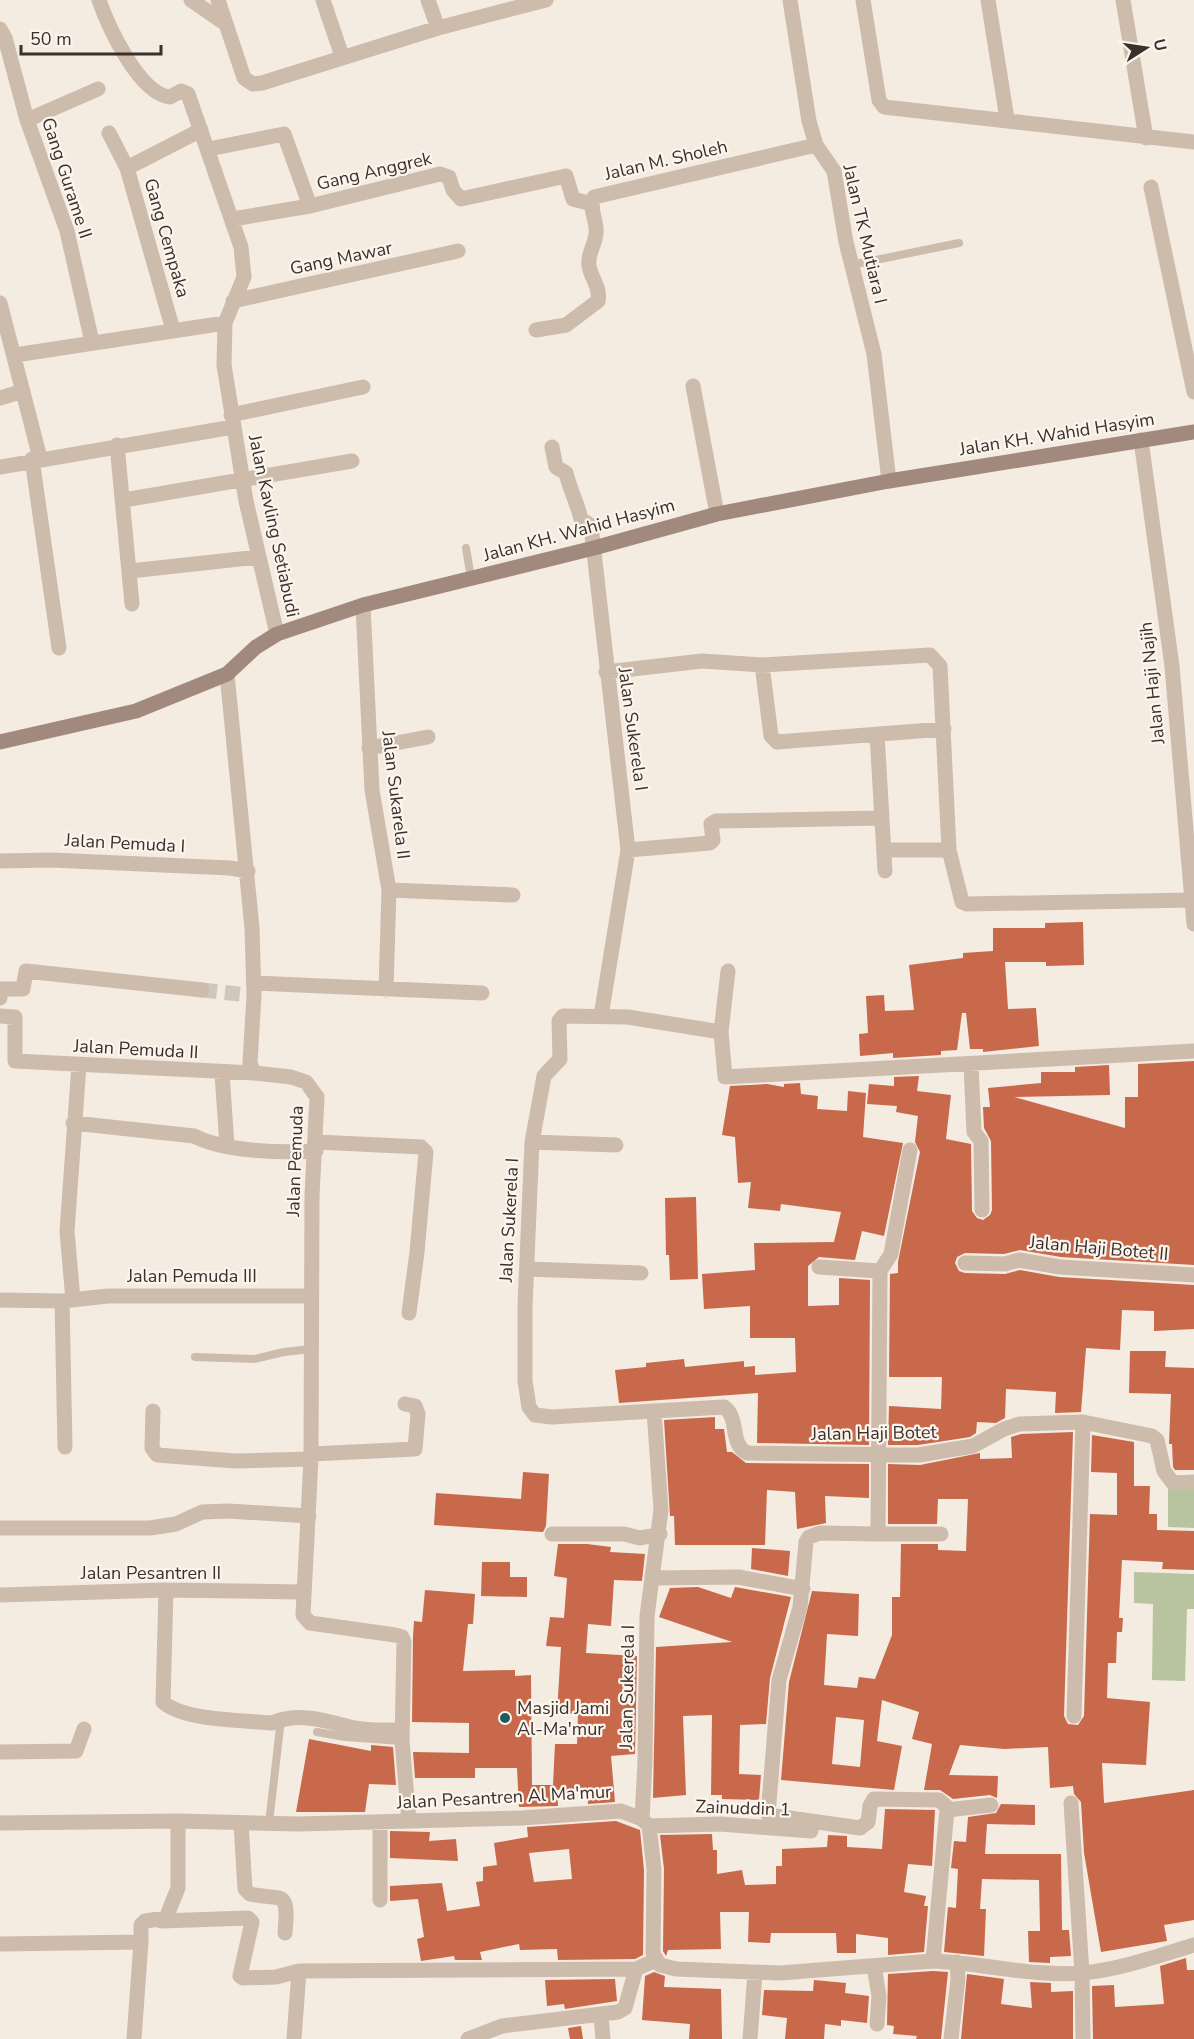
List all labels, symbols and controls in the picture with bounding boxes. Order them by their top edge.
scale bar [21,18,160,56]
north arrow [1116,18,1176,78]
text: 50 m [30,27,72,51]
text: U [1148,37,1172,53]
street label: Gang Gurame II [36,114,98,242]
street label: Jalan M. Sholeh [601,134,730,186]
street label: Gang Anggrek [314,146,435,196]
street label: Jalan TK Mutiara I [837,161,893,306]
street label: Gang Cempaka [139,176,195,300]
street label: Gang Mawar [288,235,395,281]
street label: Jalan KH. Wahid Hasyim [957,407,1156,461]
street label: Jalan Kavling Setiabudi [243,432,305,619]
street label: Jalan KH. Wahid Hasyim [480,493,677,567]
street label: Jalan Haji Najih [1134,621,1170,746]
street label: Jalan Sukerela I [612,665,654,792]
street label: Jalan Sukarela II [376,728,416,861]
street label: Jalan Pemuda I [63,828,186,858]
street label: Jalan Pemuda II [72,1034,199,1064]
street label: Jalan Pemuda [281,1105,309,1218]
street label: Jalan Sukerela I [494,1157,524,1284]
street label: Jalan Haji Botet II [1028,1230,1169,1266]
street label: Jalan Pemuda III [126,1264,257,1288]
street label: Jalan Haji Botet [810,1420,938,1446]
street label: Jalan Pesantren II [80,1561,221,1585]
street label: Jalan Sukerela I [614,1624,640,1751]
place label: Masjid Jami Al-Ma'mur [517,1696,609,1741]
marker: Masjid Jami Al-Ma'mur [498,1711,512,1725]
street label: Jalan Pesantren Al Ma'mur [395,1779,613,1815]
street label: Zainuddin 1 [695,1794,791,1822]

